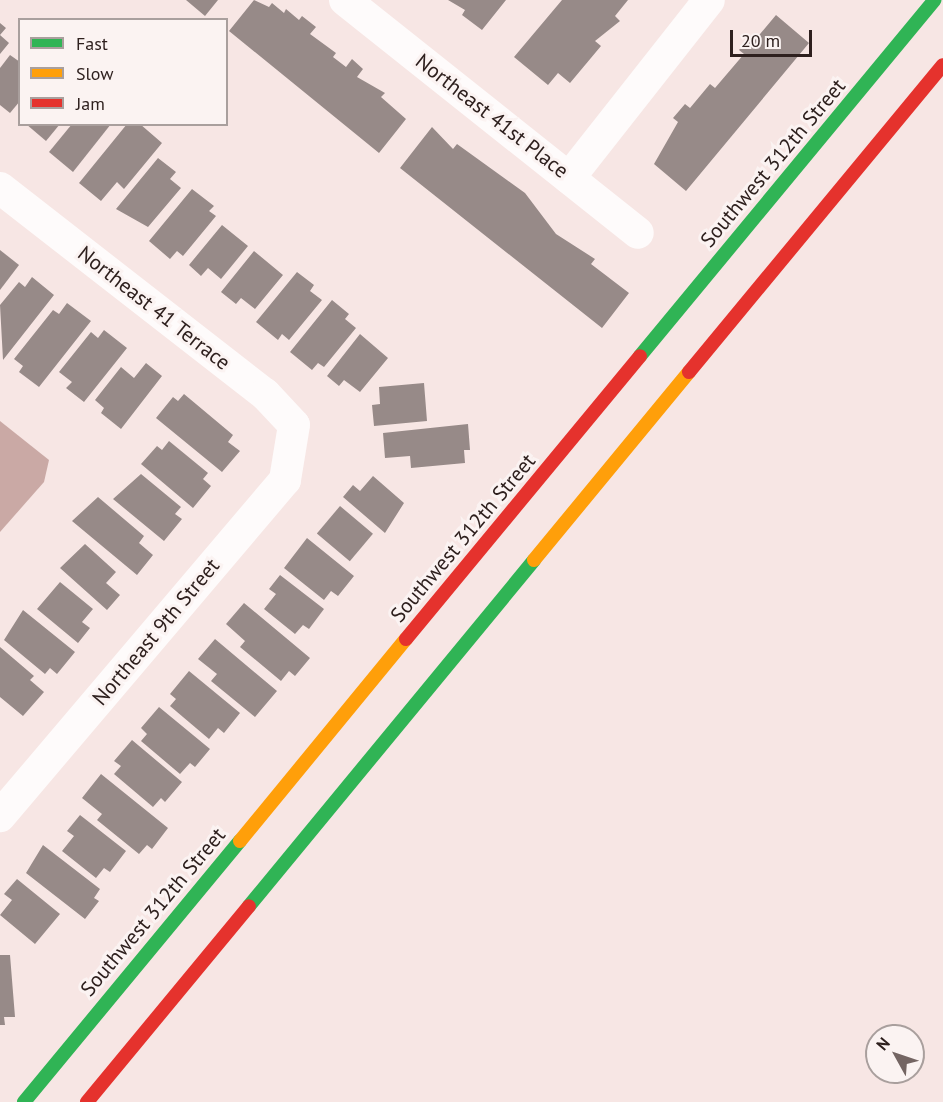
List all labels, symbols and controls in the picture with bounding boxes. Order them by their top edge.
legend [18,18,228,126]
scale bar [733,18,816,56]
text: 20 m [741,29,780,52]
text: Fast [76,32,108,55]
street label: Northeast 41st Place [411,49,573,183]
text: Slow [76,62,114,85]
street label: Southwest 312th Street [695,74,851,252]
text: Jam [76,92,105,115]
street label: Northeast 41 Terrace [73,241,235,375]
street label: Southwest 312th Street [385,449,541,627]
street label: Northeast 9th Street [87,554,225,710]
street label: Southwest 312th Street [75,823,231,1001]
north arrow [865,1024,925,1084]
text: N [872,1033,894,1054]

